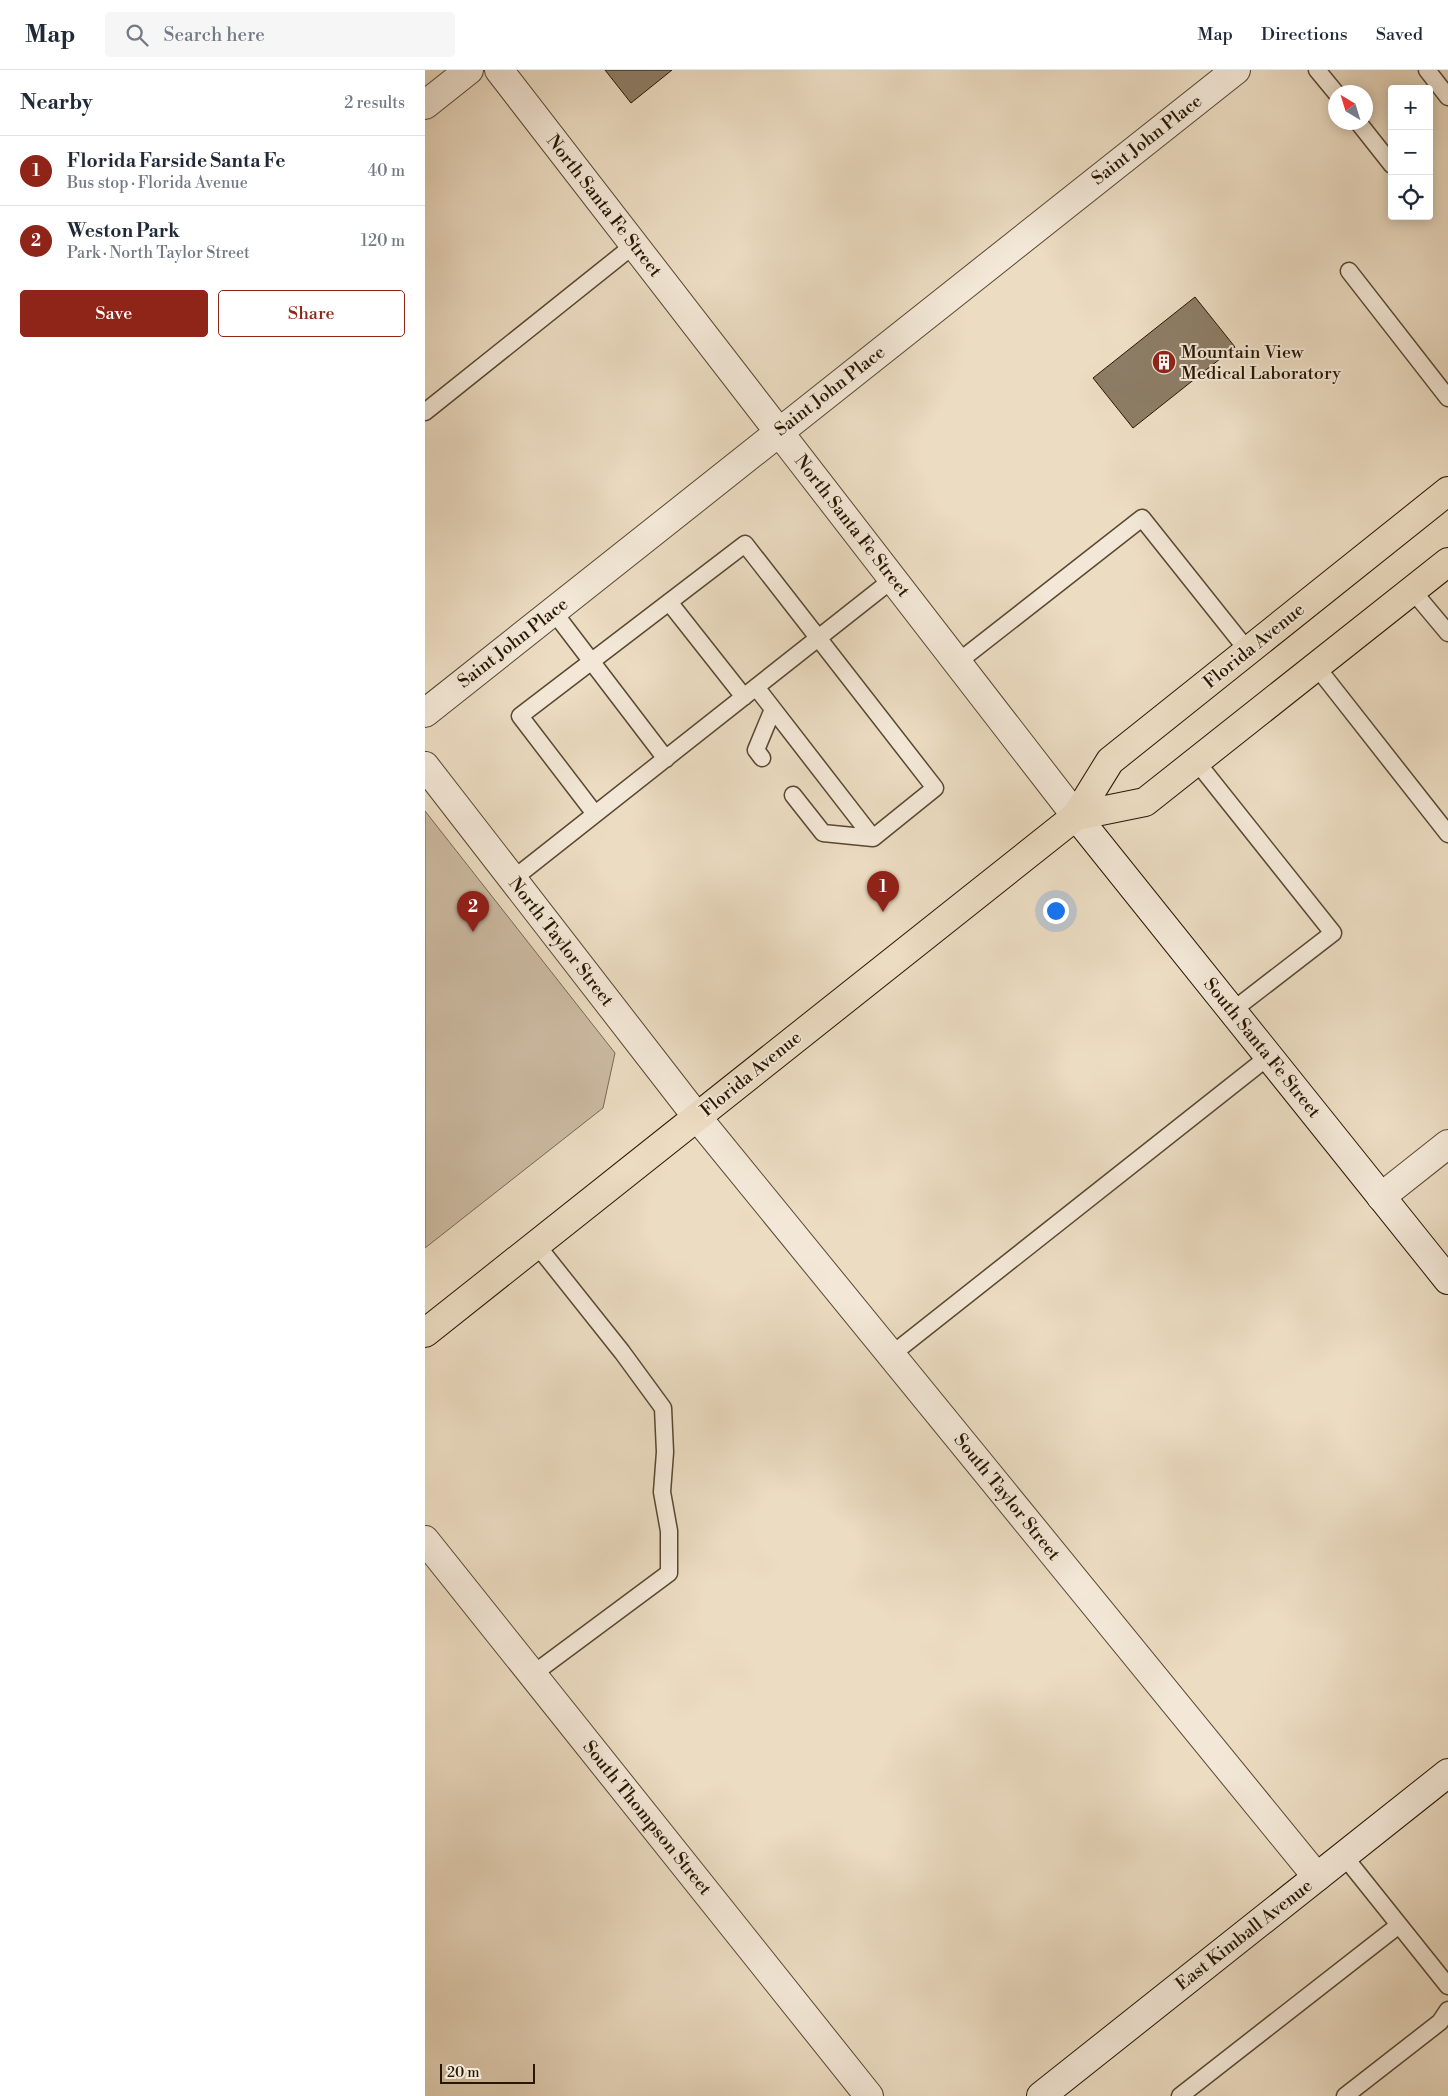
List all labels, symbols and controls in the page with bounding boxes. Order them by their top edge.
search box [105,12,455,57]
text: Map [25,20,75,50]
icon: search [123,21,151,49]
text: Search here [163,23,265,47]
text: Map [1197,23,1233,46]
text: Directions [1261,23,1348,46]
text: Saved [1376,23,1423,46]
north arrow [1328,85,1373,130]
map controls [1388,85,1433,220]
button: + [1388,85,1433,130]
text: Nearby [20,90,93,116]
street label: Saint John Place [1087,90,1207,190]
text: 2 results [344,93,405,113]
street label: North Santa Fe Street [541,130,667,282]
button: − [1388,130,1433,175]
text: Florida Farside Santa Fe [67,149,285,173]
text: 1 [32,161,40,181]
text: 40 m [368,161,405,181]
text: Bus stop · Florida Avenue [67,173,248,193]
button: locate [1388,175,1433,220]
text: Weston Park [67,219,180,243]
text: 2 [31,231,41,251]
text: 120 m [361,231,405,251]
text: Park · North Taylor Street [67,243,250,263]
button: Save [20,290,208,337]
button: Share [218,290,405,337]
street label: Saint John Place [770,341,890,441]
place label: Mountain View Medical Laboratory [1181,341,1341,385]
building icon: Mountain View Medical Laboratory [1151,349,1177,375]
street label: North Santa Fe Street [789,450,915,602]
street label: Saint John Place [453,593,573,693]
street label: Florida Avenue [1199,598,1309,694]
pin: 1 [867,871,899,912]
street label: North Taylor Street [503,873,619,1012]
pin: 2 [457,891,489,932]
your location [1043,898,1069,924]
street label: South Santa Fe Street [1198,973,1326,1123]
street label: Florida Avenue [696,1026,806,1122]
street label: South Taylor Street [949,1429,1066,1566]
street label: South Thompson Street [578,1736,717,1900]
street label: East Kimball Avenue [1171,1874,1317,1996]
scale bar [440,2061,535,2084]
text: 20 m [447,2064,479,2082]

